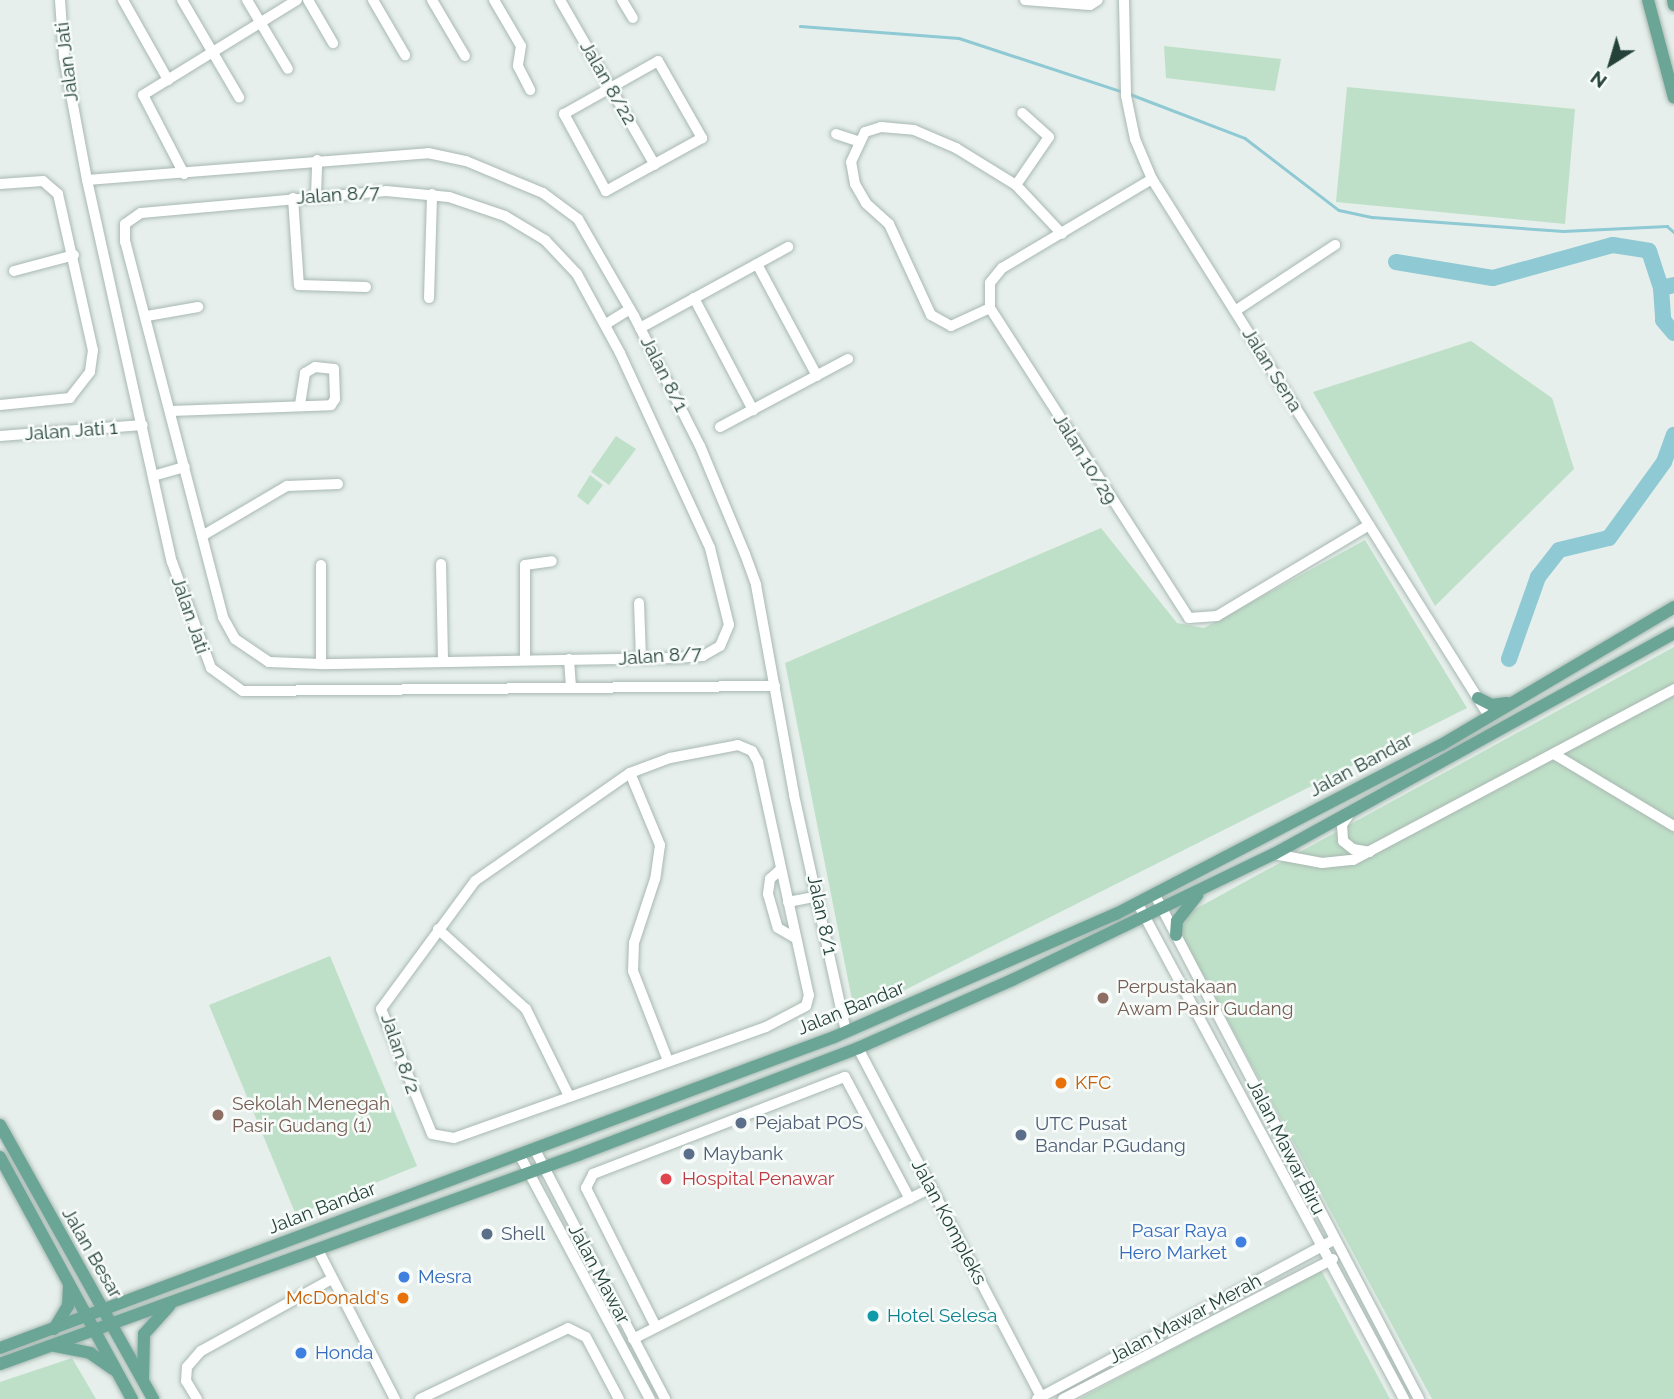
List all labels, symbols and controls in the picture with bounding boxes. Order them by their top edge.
street label: Jalan Jati [51,21,83,103]
north arrow [1576,28,1646,98]
street label: Jalan 8/22 [575,37,641,129]
text: N [1586,67,1611,93]
street label: Jalan 8/7 [295,181,381,209]
street label: Jalan Sena [1237,324,1307,416]
street label: Jalan 8/1 [635,333,693,415]
street label: Jalan 10/29 [1048,410,1122,508]
street label: Jalan Jati 1 [24,416,118,446]
street label: Jalan Jati [166,573,214,657]
street label: Jalan 8/7 [617,642,703,670]
street label: Jalan Bandar [1305,728,1417,802]
street label: Jalan 8/1 [802,873,842,957]
street label: Jalan Bandar [794,976,908,1040]
place label: Perpustakaan Awam Pasir Gudang [1117,976,1294,1020]
marker: Perpustakaan Awam Pasir Gudang [1095,990,1111,1006]
street label: Jalan 8/2 [376,1011,424,1097]
place label: KFC [1075,1072,1111,1094]
marker: KFC [1053,1075,1069,1091]
street label: Jalan Mawar Biru [1242,1075,1330,1219]
place label: Sekolah Menegah Pasir Gudang (1) [232,1093,390,1137]
marker: Sekolah Menegah Pasir Gudang (1) [210,1107,226,1123]
place label: Pejabat POS [755,1112,863,1134]
place label: UTC Pusat Bandar P.Gudang [1035,1113,1186,1157]
marker: Pejabat POS [733,1115,749,1131]
marker: UTC Pusat Bandar P.Gudang [1013,1127,1029,1143]
place label: Maybank [703,1143,783,1165]
marker: Maybank [681,1146,697,1162]
street label: Jalan Kompleks [906,1156,992,1288]
place label: Hospital Penawar [682,1168,835,1190]
marker: Hospital Penawar [656,1169,676,1189]
street label: Jalan Bandar [265,1177,379,1239]
street label: Jalan Besar [57,1204,127,1302]
street label: Jalan Mawar [563,1220,635,1328]
place label: Pasar Raya Hero Market [1119,1220,1227,1264]
place label: Shell [501,1223,545,1245]
marker: Shell [479,1226,495,1242]
marker: Pasar Raya Hero Market [1233,1234,1249,1250]
place label: Mesra [418,1266,472,1288]
marker: Mesra [396,1269,412,1285]
street label: Jalan Mawar Merah [1105,1269,1265,1369]
place label: McDonald's [286,1287,389,1309]
marker: McDonald's [395,1290,411,1306]
place label: Hotel Selesa [887,1305,998,1327]
marker: Hotel Selesa [865,1308,881,1324]
place label: Honda [315,1342,373,1364]
marker: Honda [293,1345,309,1361]

